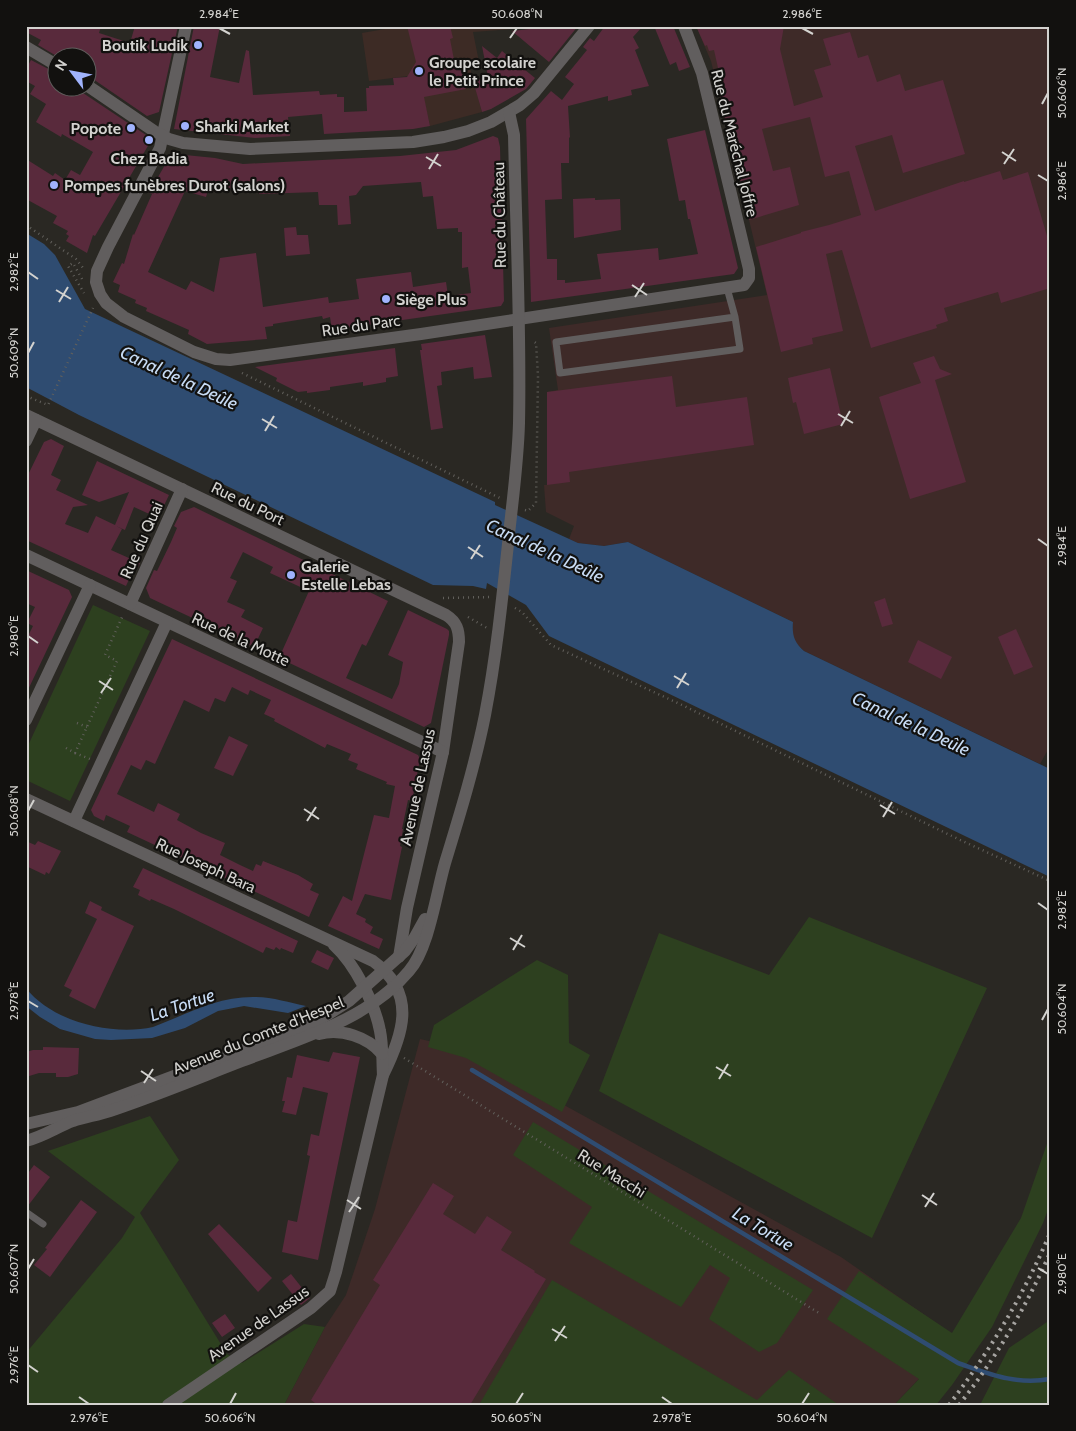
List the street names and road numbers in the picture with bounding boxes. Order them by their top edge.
street label: Rue du Maréchal Joffre [707,67,762,219]
street label: Rue du Château [489,162,510,268]
street label: Rue du Parc [321,311,402,340]
street label: Rue du Port [208,478,288,530]
street label: Rue du Quai [116,499,167,582]
street label: Rue de la Motte [189,608,293,670]
street label: Avenue de Lassus [396,727,439,847]
street label: Rue Joseph Bara [153,834,259,897]
street label: Avenue du Comte d'Hespel [170,992,347,1079]
street label: Rue Macchi [574,1145,649,1202]
street label: Avenue de Lassus [204,1281,313,1365]

